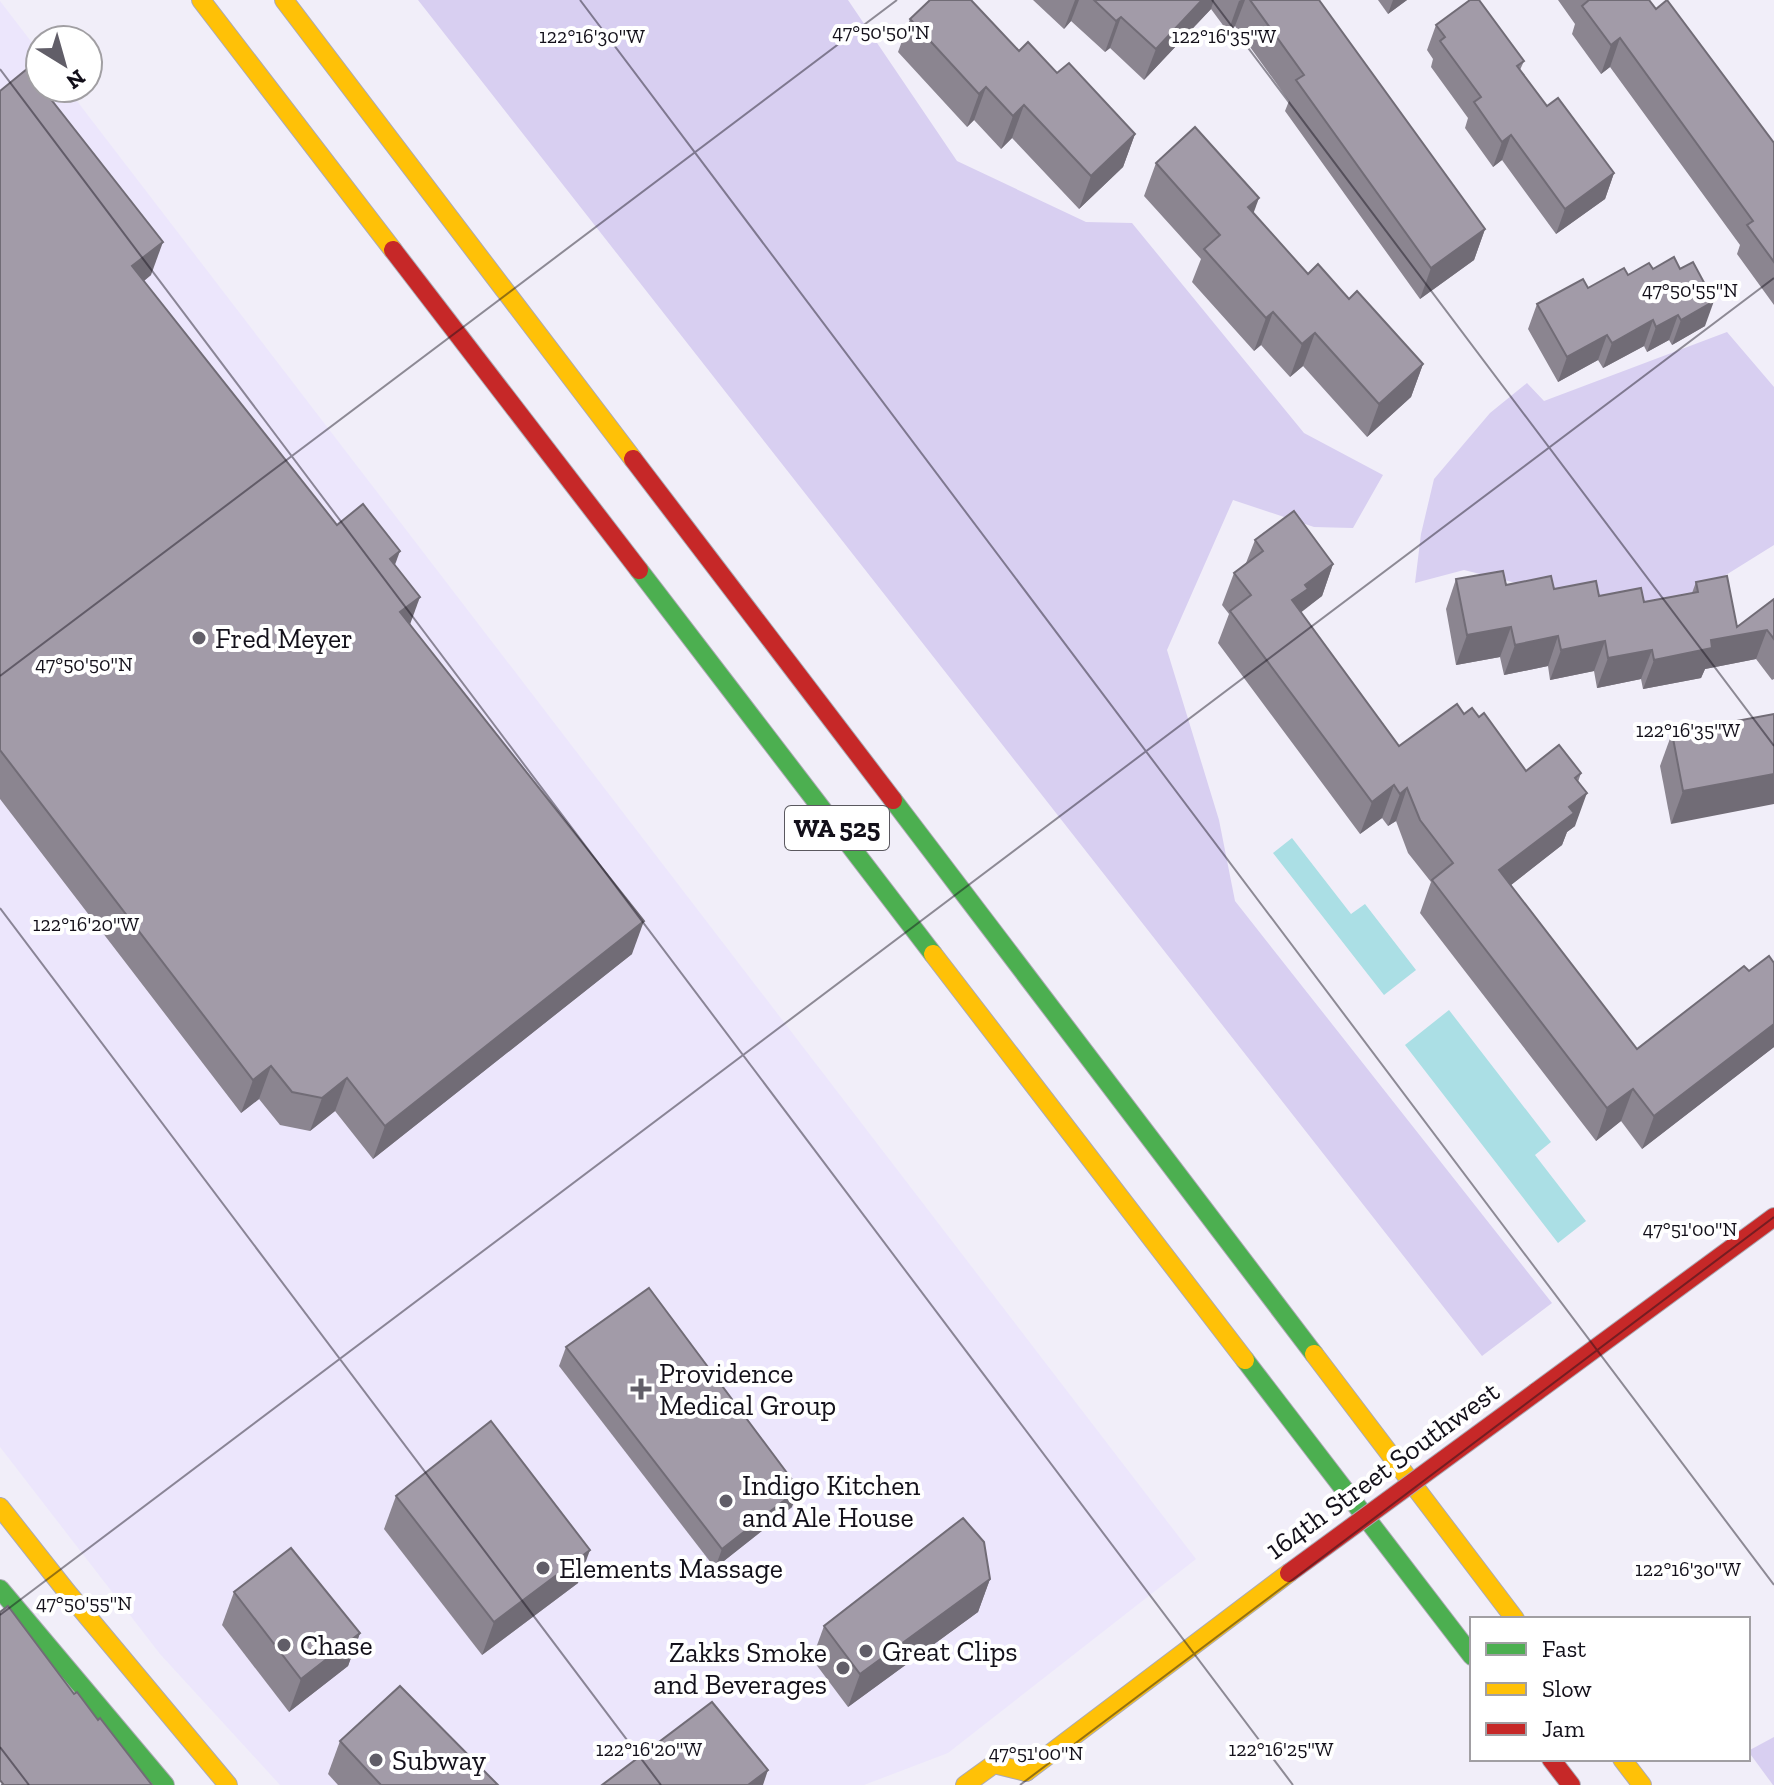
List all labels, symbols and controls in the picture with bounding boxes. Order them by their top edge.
text: 47°50'50"N [832,20,930,44]
north arrow [24,24,104,104]
text: 122°16'30"W [539,24,645,48]
text: 122°16'35"W [1172,24,1277,48]
text: N [61,64,91,96]
text: 47°50'55"N [1642,278,1738,302]
place label: Fred Meyer [215,622,353,655]
marker: Fred Meyer [190,629,208,647]
text: 47°50'50"N [35,652,133,676]
text: 122°16'35"W [1636,718,1741,742]
road number: WA 525 [785,806,889,850]
text: 122°16'20"W [33,912,139,936]
text: 47°51'00"N [1643,1217,1737,1241]
place label: Providence Medical Group [659,1357,836,1422]
street label: 164th Street Southwest [1259,1374,1506,1566]
marker: Providence Medical Group [630,1378,652,1400]
place label: Indigo Kitchen and Ale House [742,1469,920,1534]
marker: Indigo Kitchen and Ale House [717,1492,735,1510]
place label: Elements Massage [559,1552,783,1585]
text: 122°16'30"W [1635,1557,1741,1581]
marker: Elements Massage [534,1559,552,1577]
text: 47°50'55"N [36,1591,132,1615]
legend [1470,1617,1750,1761]
place label: Chase [300,1629,373,1662]
text: Fast [1542,1634,1586,1663]
place label: Great Clips [882,1635,1018,1668]
marker: Chase [275,1636,293,1654]
place label: Zakks Smoke and Beverages [653,1636,827,1701]
marker: Great Clips [857,1642,875,1660]
marker: Zakks Smoke and Beverages [834,1659,852,1677]
text: Slow [1542,1674,1592,1703]
text: Jam [1542,1714,1585,1743]
text: 122°16'20"W [596,1737,702,1761]
text: 122°16'25"W [1229,1737,1334,1761]
text: 47°51'00"N [989,1741,1083,1765]
place label: Subway [392,1744,487,1777]
marker: Subway [367,1751,385,1769]

